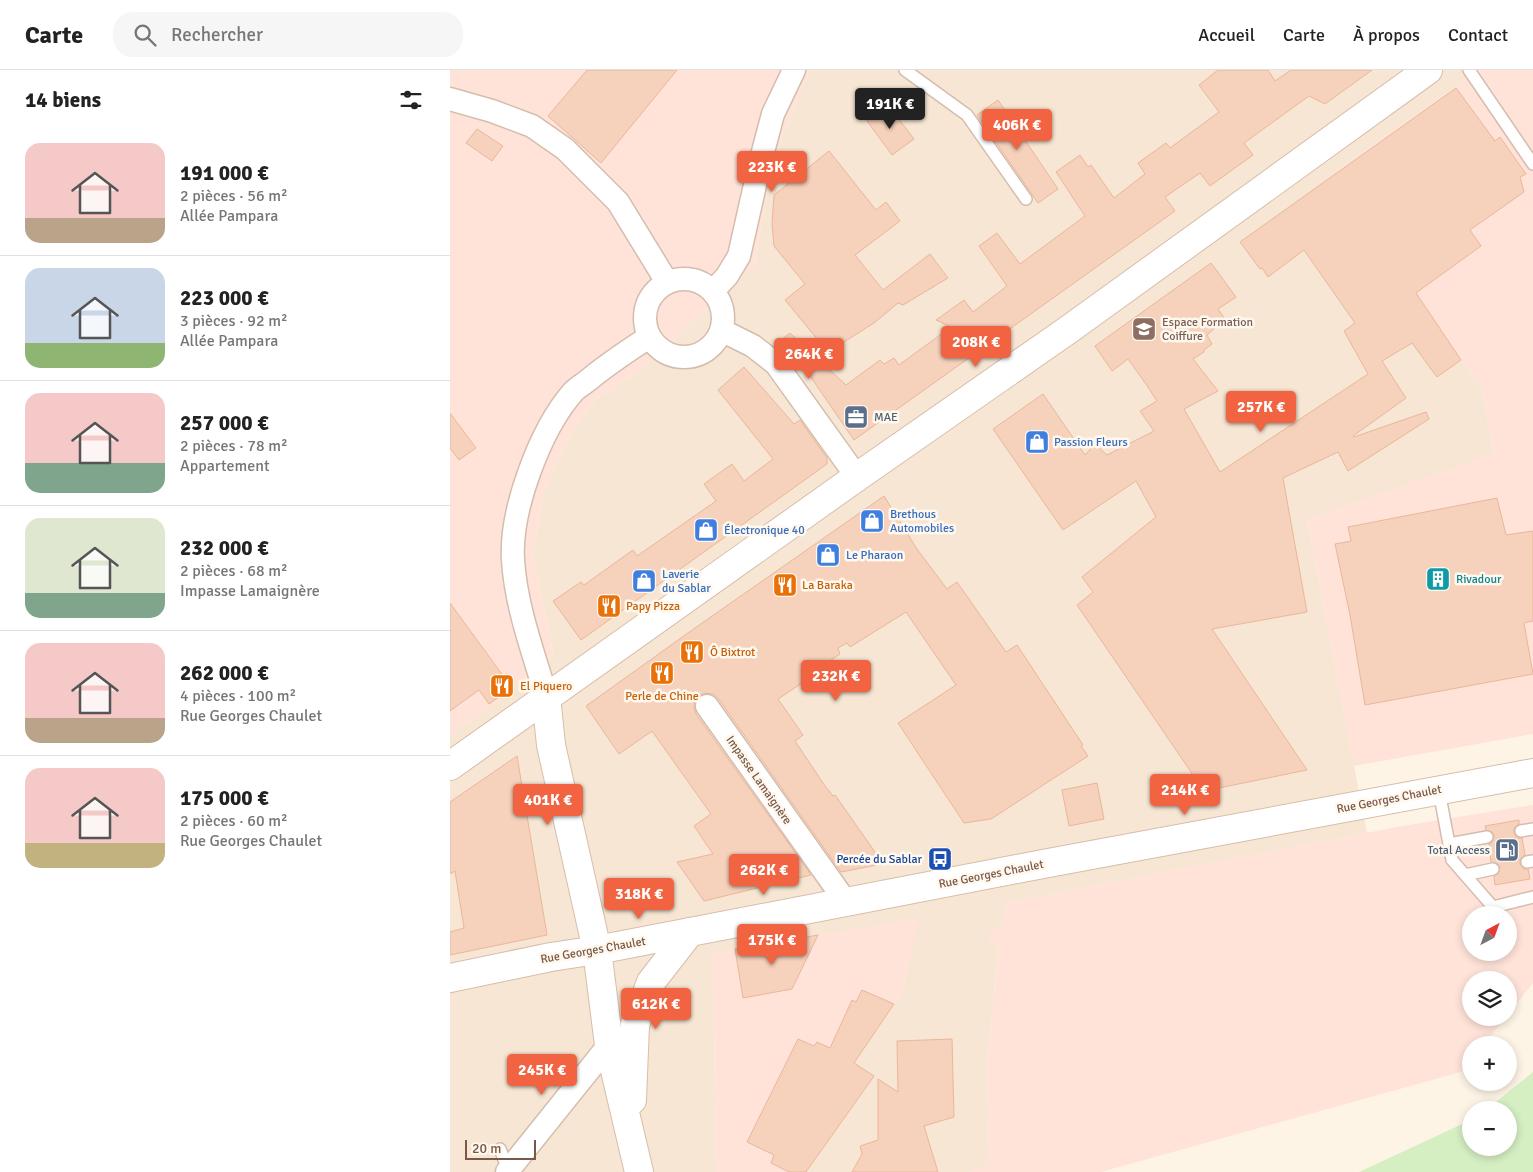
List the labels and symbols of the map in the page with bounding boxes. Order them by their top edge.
pin: 191K € [849,88,931,130]
pin: 406K € [976,108,1058,151]
pin: 223K € [731,150,813,193]
place label: Espace Formation Coiffure [1162,315,1253,344]
school or university icon: Espace Formation Coiffure [1131,316,1157,342]
pin: 208K € [935,326,1017,368]
pin: 264K € [768,338,850,380]
pin: 257K € [1220,390,1302,433]
office icon: MAE [843,404,869,430]
place label: MAE [874,410,898,425]
shop icon: Passion Fleurs [1024,429,1050,455]
place label: Passion Fleurs [1054,435,1128,450]
place label: Brethous Automobiles [890,507,954,536]
shop icon: Brethous Automobiles [859,508,885,534]
shop icon: Électronique 40 [693,517,719,543]
place label: Électronique 40 [724,523,805,538]
shop icon: Le Pharaon [815,542,841,568]
place label: Le Pharaon [846,548,903,563]
building icon: Rivadour [1425,566,1451,592]
place label: Laverie du Sablar [662,567,711,596]
shop icon: Laverie du Sablar [631,568,657,594]
restaurant icon: La Baraka [772,572,798,598]
place label: Rivadour [1456,572,1502,587]
place label: La Baraka [802,578,853,593]
restaurant icon: Papy Pizza [596,593,622,619]
place label: Papy Pizza [626,599,680,614]
restaurant icon: Ô Bixtrot [679,639,705,665]
place label: Ô Bixtrot [710,645,755,660]
restaurant icon: Perle de Chine [649,660,675,686]
pin: 232K € [795,660,877,702]
restaurant icon: El Piquero [489,673,515,699]
place label: El Piquero [520,679,572,694]
place label: Perle de Chine [625,689,699,704]
street label: Impasse Lamaignère [722,733,795,828]
pin: 214K € [1144,774,1226,816]
street label: Rue Georges Chaulet [1335,782,1443,817]
pin: 401K € [507,784,589,826]
fuel station icon: Total Access [1494,837,1520,863]
place label: Total Access [1428,843,1490,858]
bus stop icon: Percée du Sablar [927,846,953,872]
place label: Percée du Sablar [836,852,923,867]
pin: 262K € [723,854,805,896]
street label: Rue Georges Chaulet [937,857,1045,892]
pin: 318K € [598,878,680,920]
north arrow [1462,906,1518,961]
pin: 175K € [731,924,813,966]
street label: Rue Georges Chaulet [539,934,647,967]
pin: 612K € [615,988,697,1030]
pin: 245K € [501,1054,583,1096]
scale bar [465,1137,536,1160]

